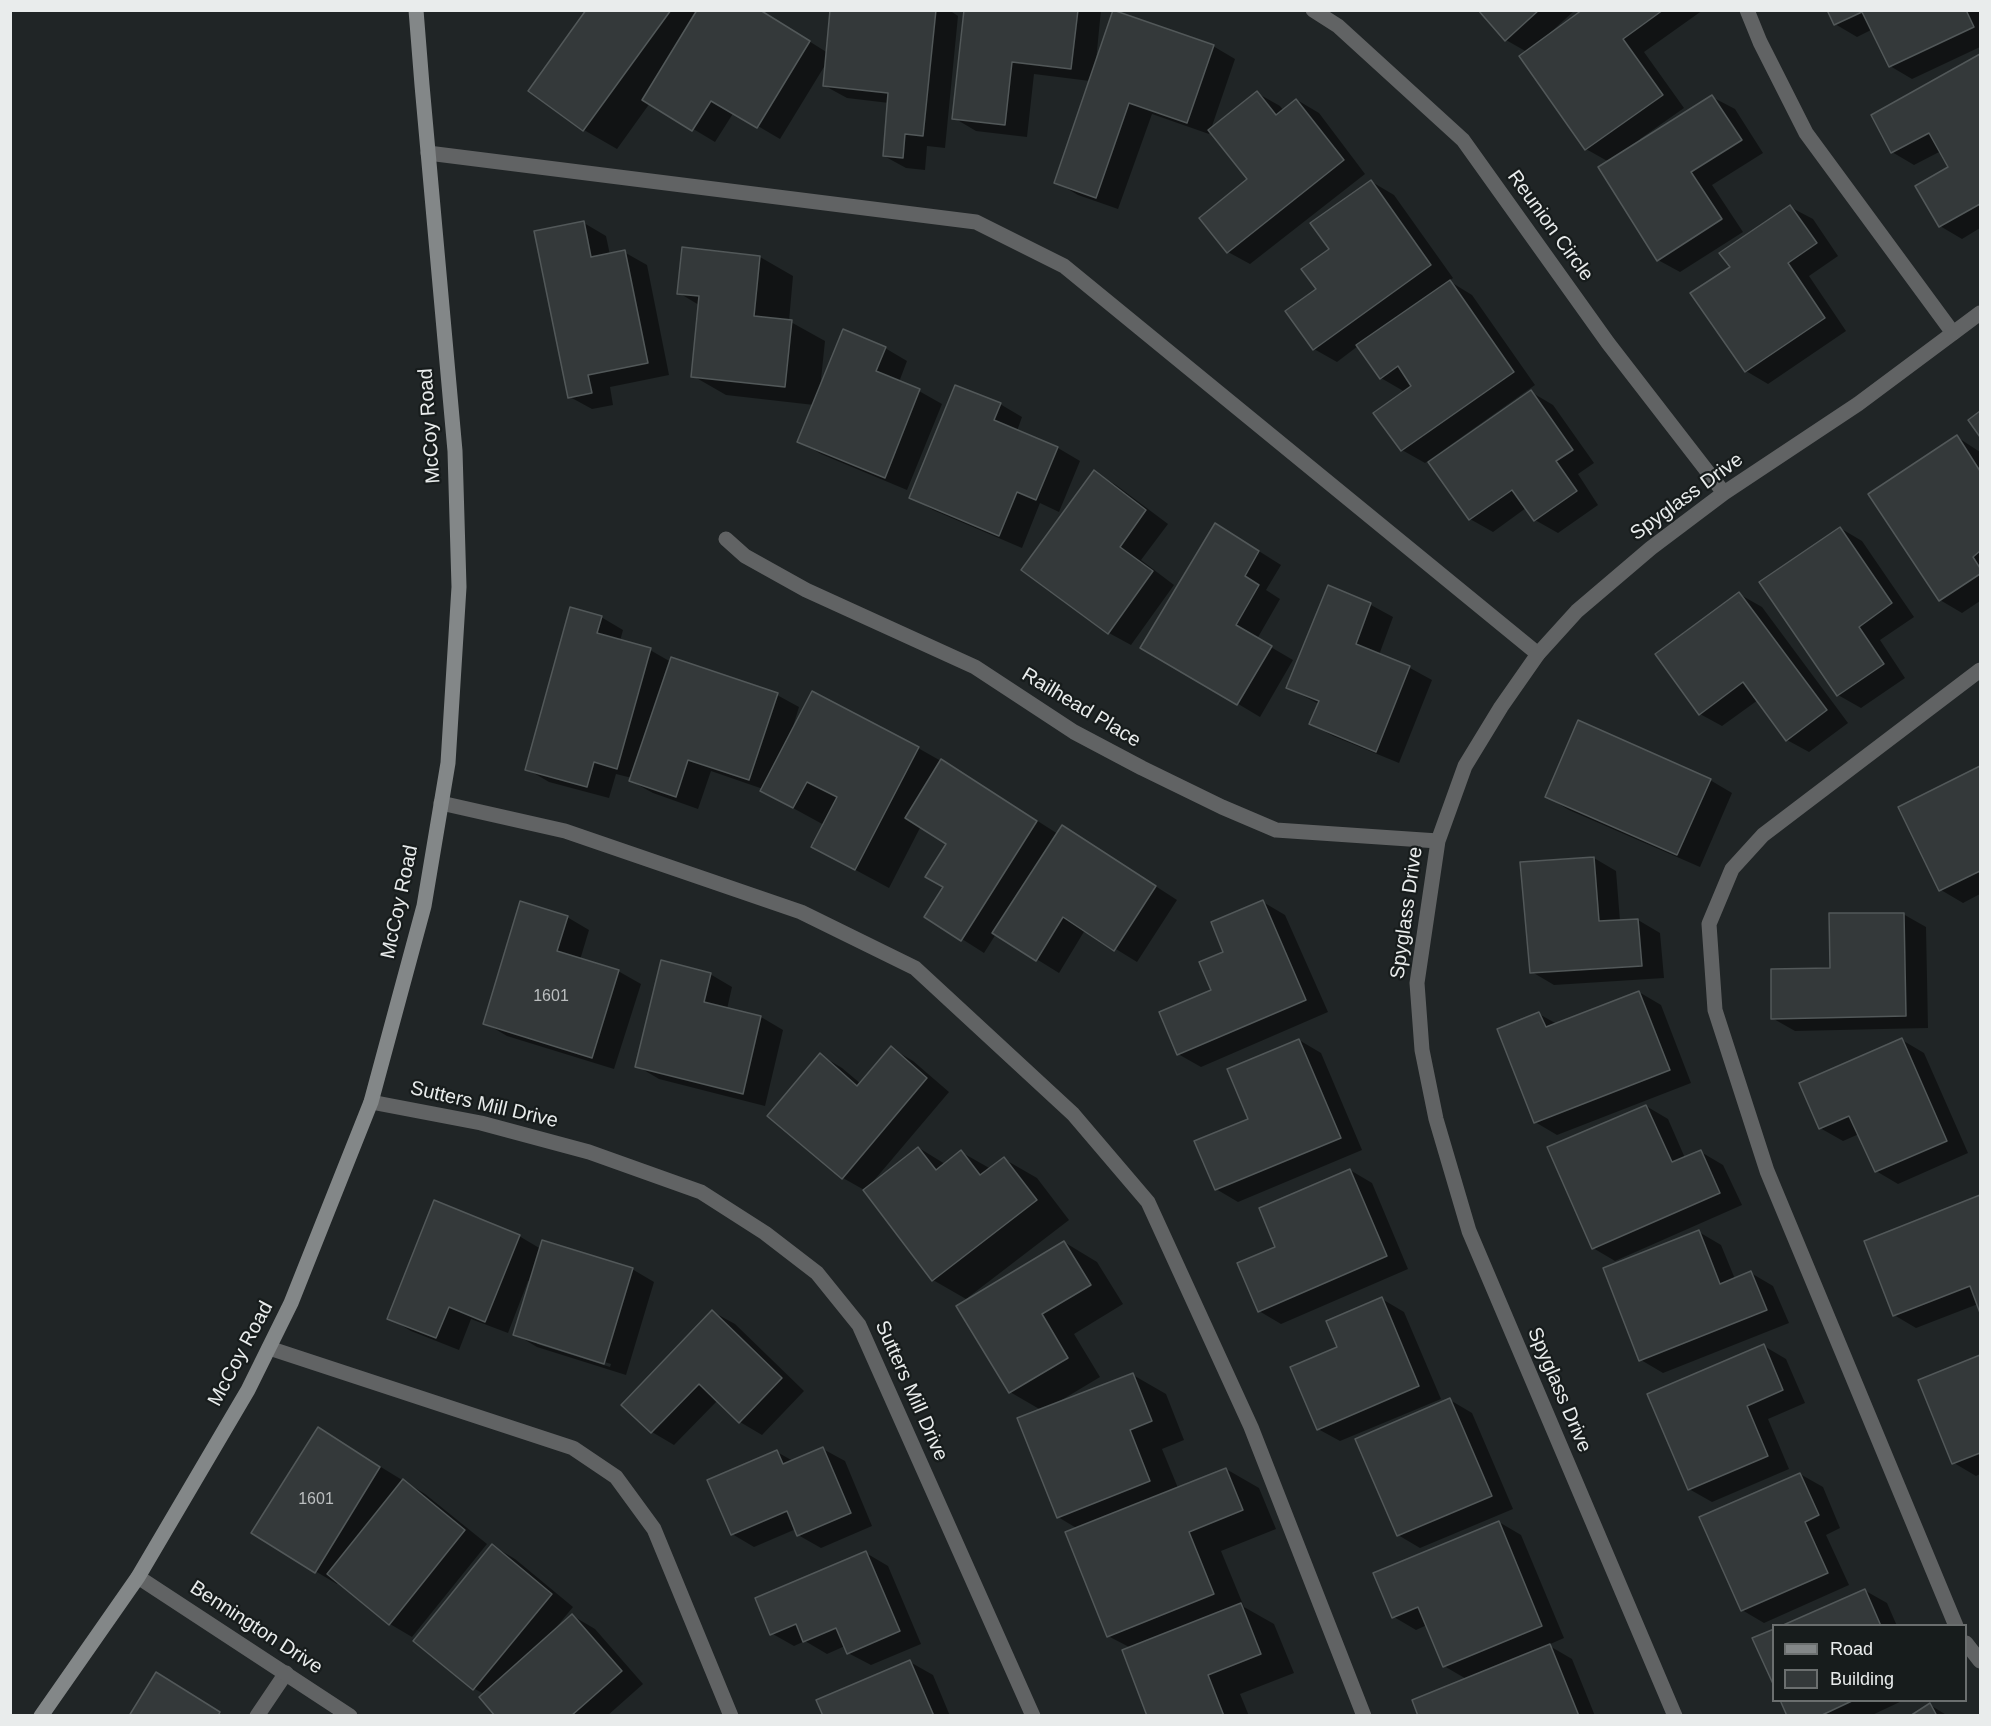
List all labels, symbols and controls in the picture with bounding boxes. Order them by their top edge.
street label: Reunion Circle [1502,166,1598,286]
street label: McCoy Road [414,368,446,484]
street label: Spyglass Drive [1626,448,1748,546]
street label: Railhead Place [1017,663,1145,753]
street label: McCoy Road [376,843,424,961]
street label: Spyglass Drive [1386,845,1428,981]
house number: 1601 [533,987,569,1007]
street label: Sutters Mill Drive [408,1076,560,1134]
street label: McCoy Road [203,1297,279,1411]
street label: Sutters Mill Drive [869,1317,953,1465]
street label: Spyglass Drive [1522,1324,1596,1456]
house number: 1601 [298,1490,334,1510]
street label: Bennington Drive [185,1576,327,1680]
legend [1772,1624,1967,1702]
text: Road [1830,1639,1873,1659]
text: Building [1830,1669,1894,1689]

